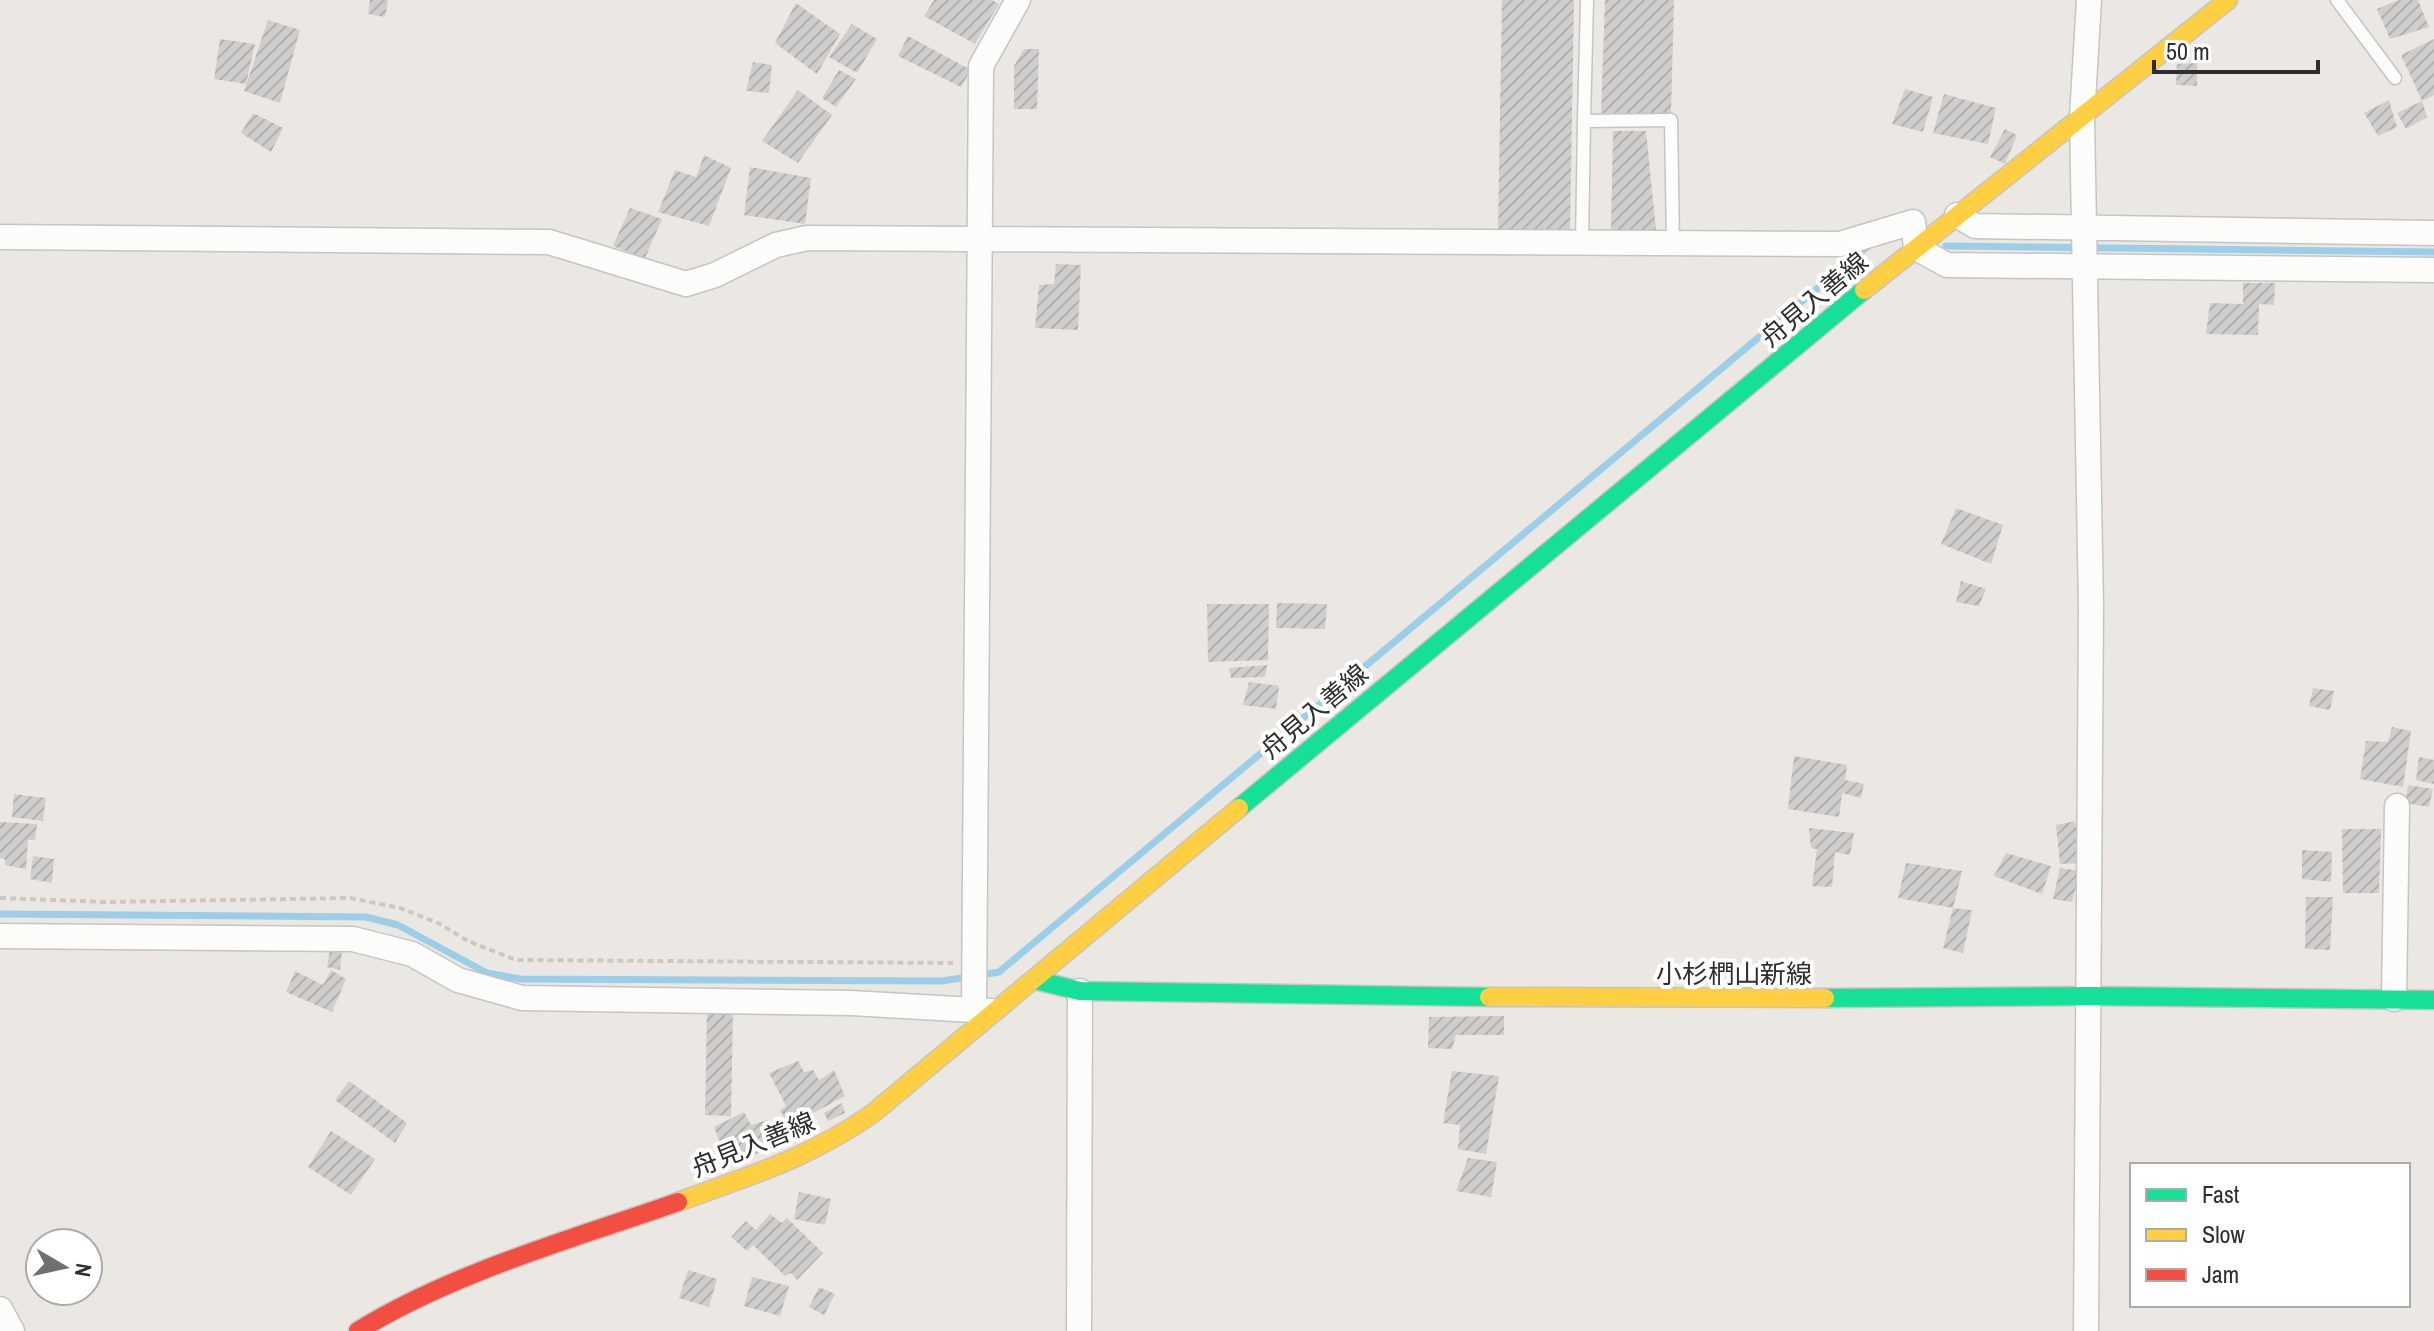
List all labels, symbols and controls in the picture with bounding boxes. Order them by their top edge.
scale bar [2154,24,2318,74]
text: 50 m [2166,35,2210,67]
street label: 舟見入善線 [1753,244,1875,354]
street label: 舟見入善線 [1253,656,1375,766]
street label: 小杉椚山新線 [1656,956,1812,991]
street label: 舟見入善線 [686,1103,820,1185]
legend [2130,1163,2410,1307]
text: Fast [2202,1178,2240,1210]
text: Slow [2202,1218,2245,1250]
north arrow [24,1227,104,1307]
text: Jam [2202,1258,2239,1290]
text: N [68,1261,100,1279]

